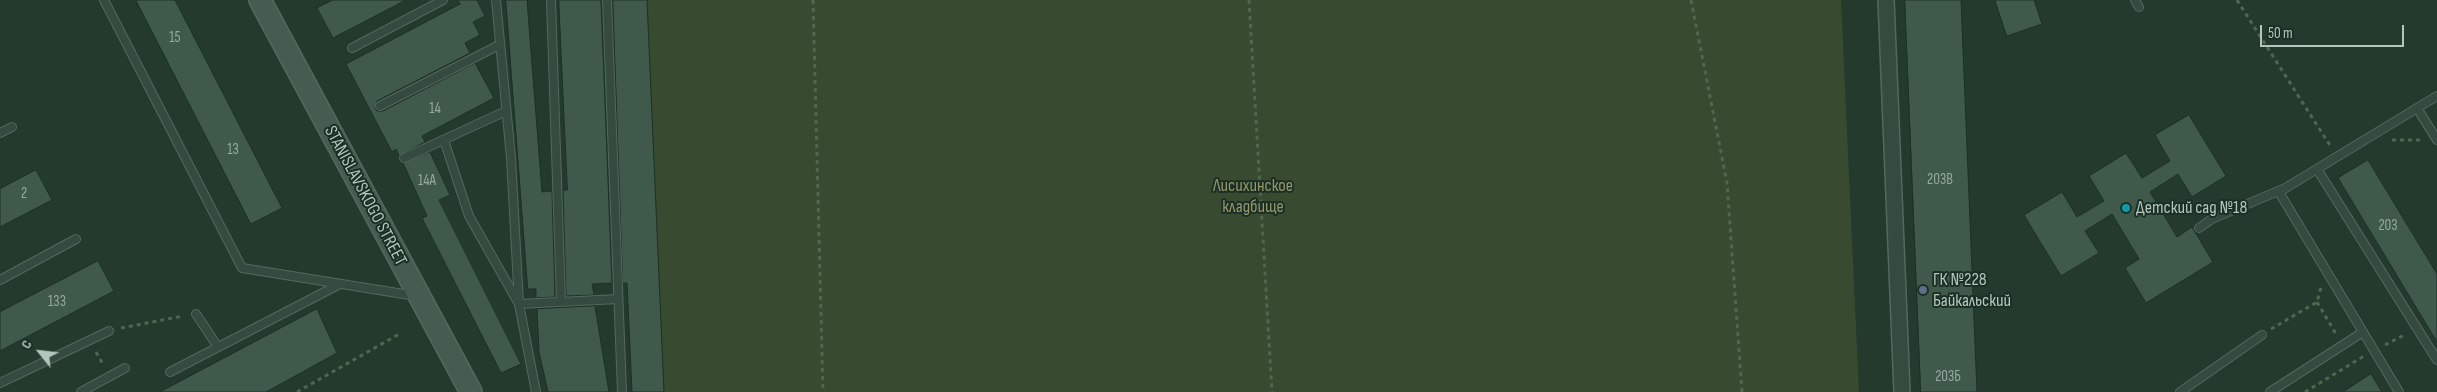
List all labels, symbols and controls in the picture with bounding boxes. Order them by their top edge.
scale bar [2262,15,2406,47]
text: 50 m [2268,24,2293,43]
house number: 15 [169,29,181,47]
house number: 14 [429,100,441,118]
street label: STANISLAVSKOGO STREET [319,122,411,270]
house number: 13 [227,141,239,159]
house number: 203В [1927,171,1953,189]
house number: 14А [418,172,436,190]
park label: Лисихинское кладбище [1213,175,1293,218]
house number: 2 [21,185,27,203]
place label: Детский сад №18 [2136,197,2247,219]
marker: Детский сад №18 [2120,202,2132,214]
house number: 203 [2378,217,2398,235]
place label: ГК №228 Байкальский [1933,269,2011,312]
marker: ГК №228 Байкальский [1917,284,1929,296]
house number: 133 [48,293,66,311]
north arrow [15,327,65,377]
text: С [17,337,36,352]
house number: 203Б [1935,368,1961,386]

